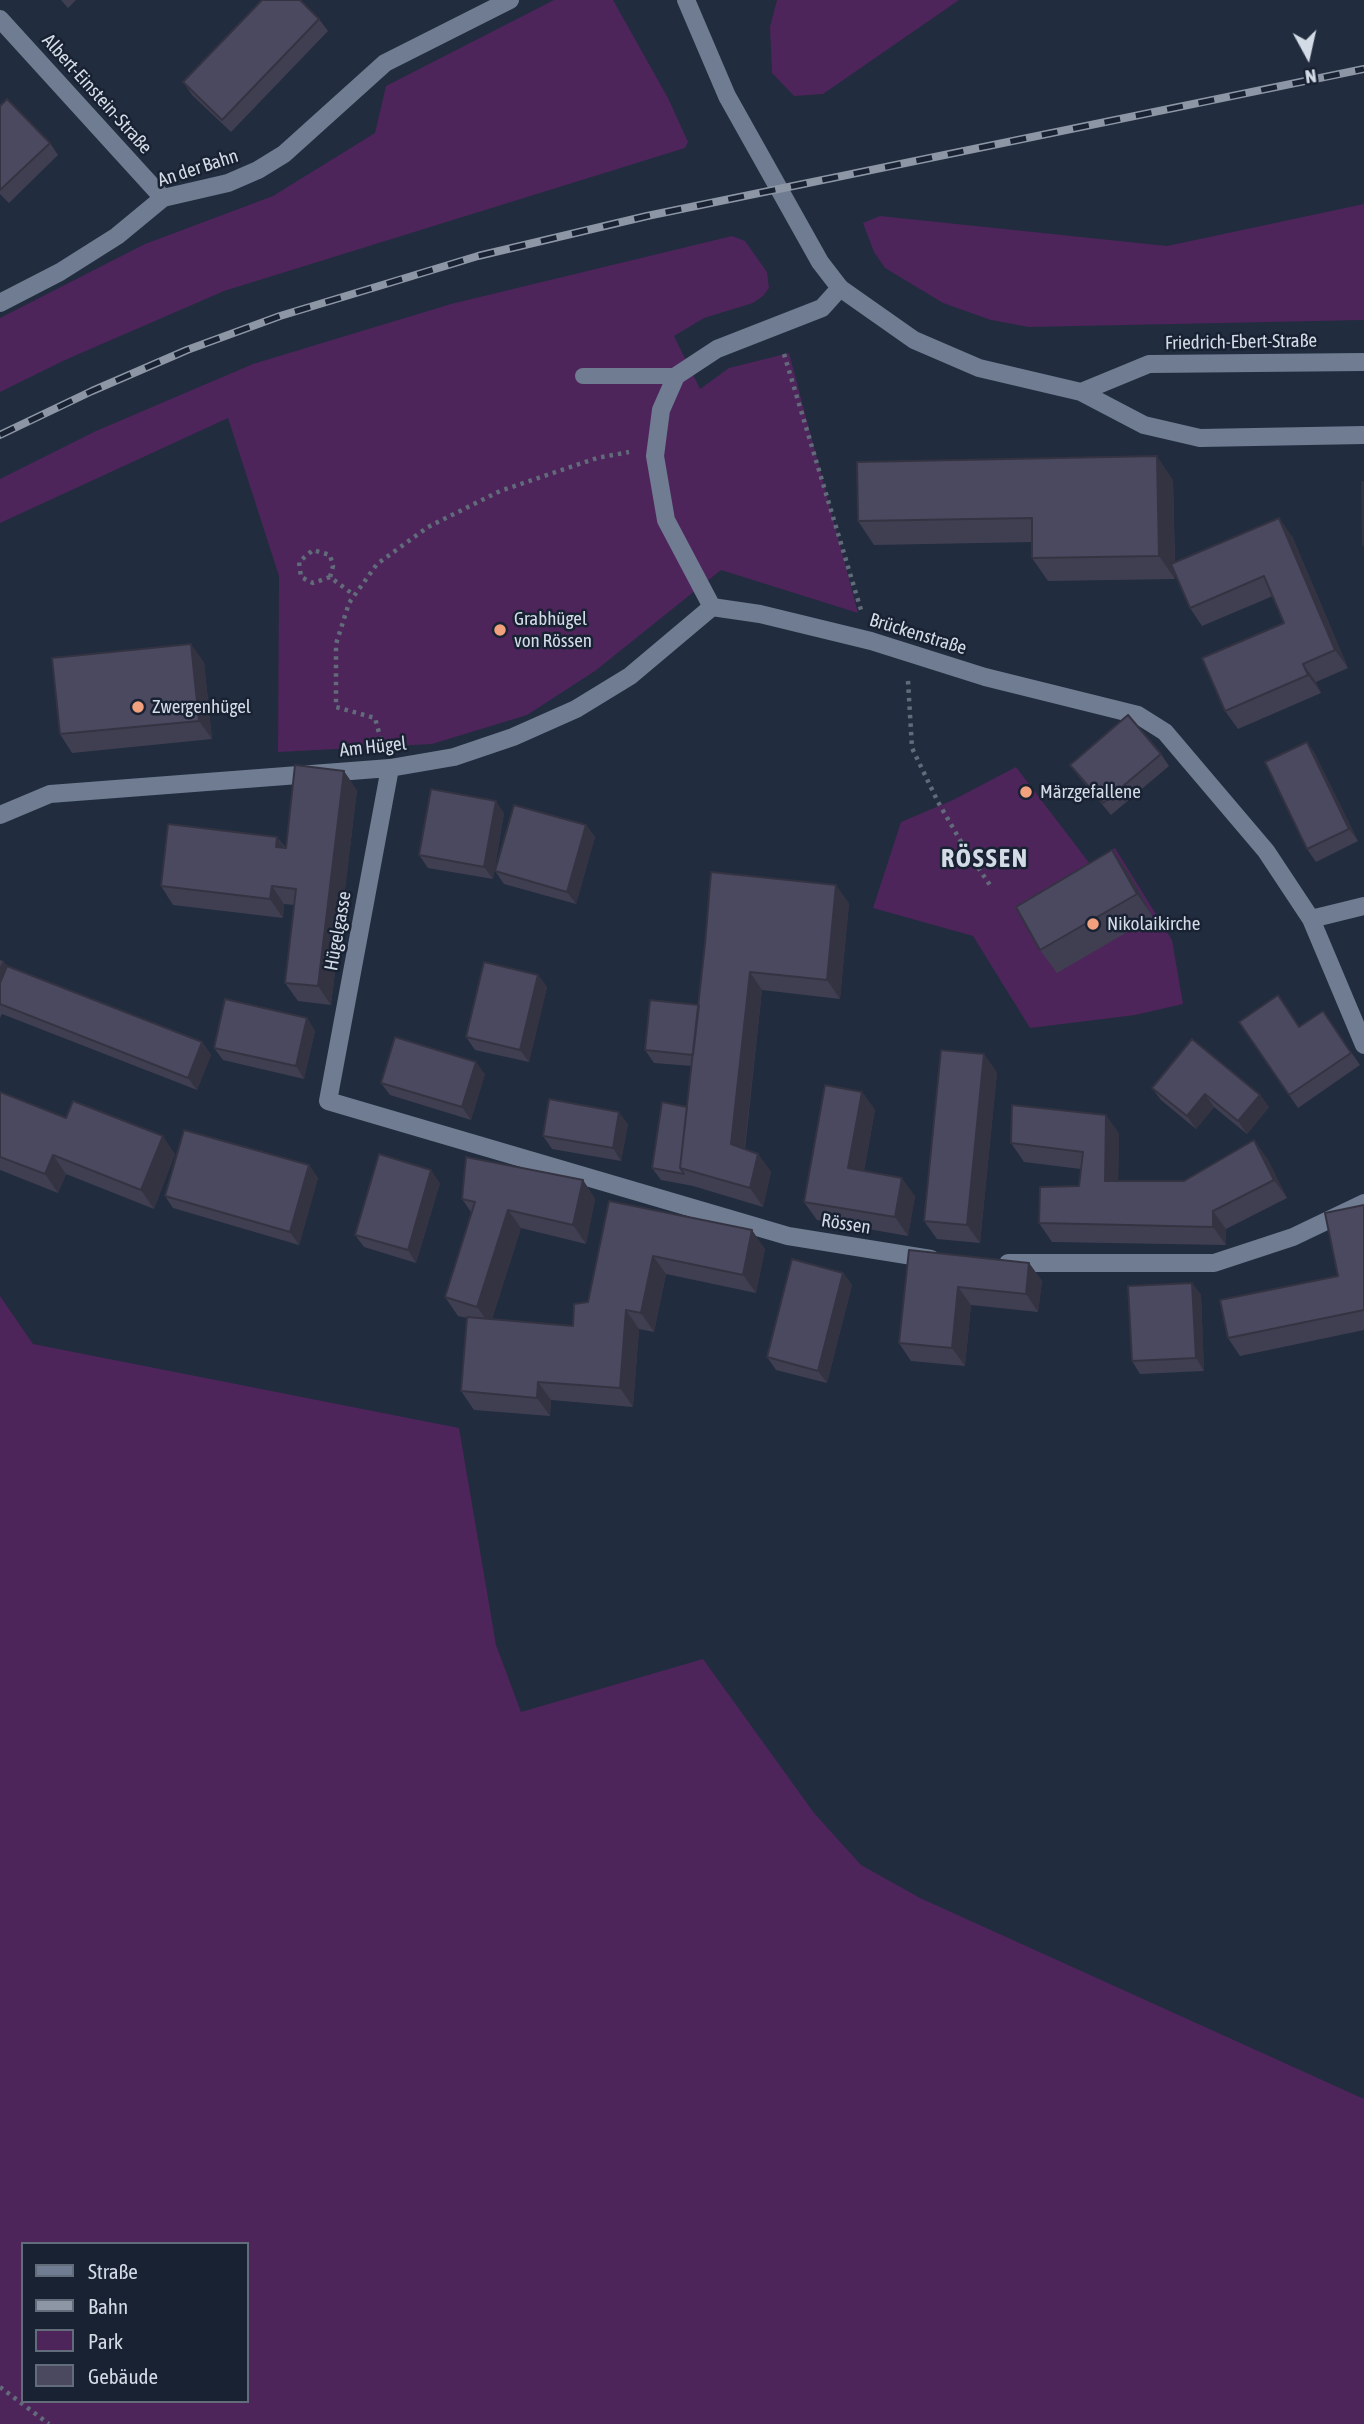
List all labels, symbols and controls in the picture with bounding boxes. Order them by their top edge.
north arrow [1273,21,1343,91]
street label: Albert-Einstein-Straße [37,29,157,159]
text: N [1304,65,1318,88]
street label: An der Bahn [155,144,241,192]
street label: Friedrich-Ebert-Straße [1165,329,1317,355]
place label: Grabhügel von Rössen [514,608,592,652]
street label: Brückenstraße [867,608,969,660]
marker: Grabhügel von Rössen [492,622,508,638]
place label: Zwergenhügel [152,696,251,718]
marker: Zwergenhügel [130,699,146,715]
street label: Am Hügel [338,732,408,762]
place label: Märzgefallene [1040,781,1141,803]
marker: Märzgefallene [1018,784,1034,800]
district label: RÖSSEN [942,843,1028,875]
street label: Hügelgasse [320,890,356,972]
place label: Nikolaikirche [1107,913,1200,935]
marker: Nikolaikirche [1085,916,1101,932]
street label: Rössen [820,1209,872,1239]
legend [21,2242,248,2403]
text: Straße [88,2259,138,2283]
text: Bahn [88,2294,128,2318]
text: Park [88,2329,123,2353]
text: Gebäude [88,2364,158,2388]

